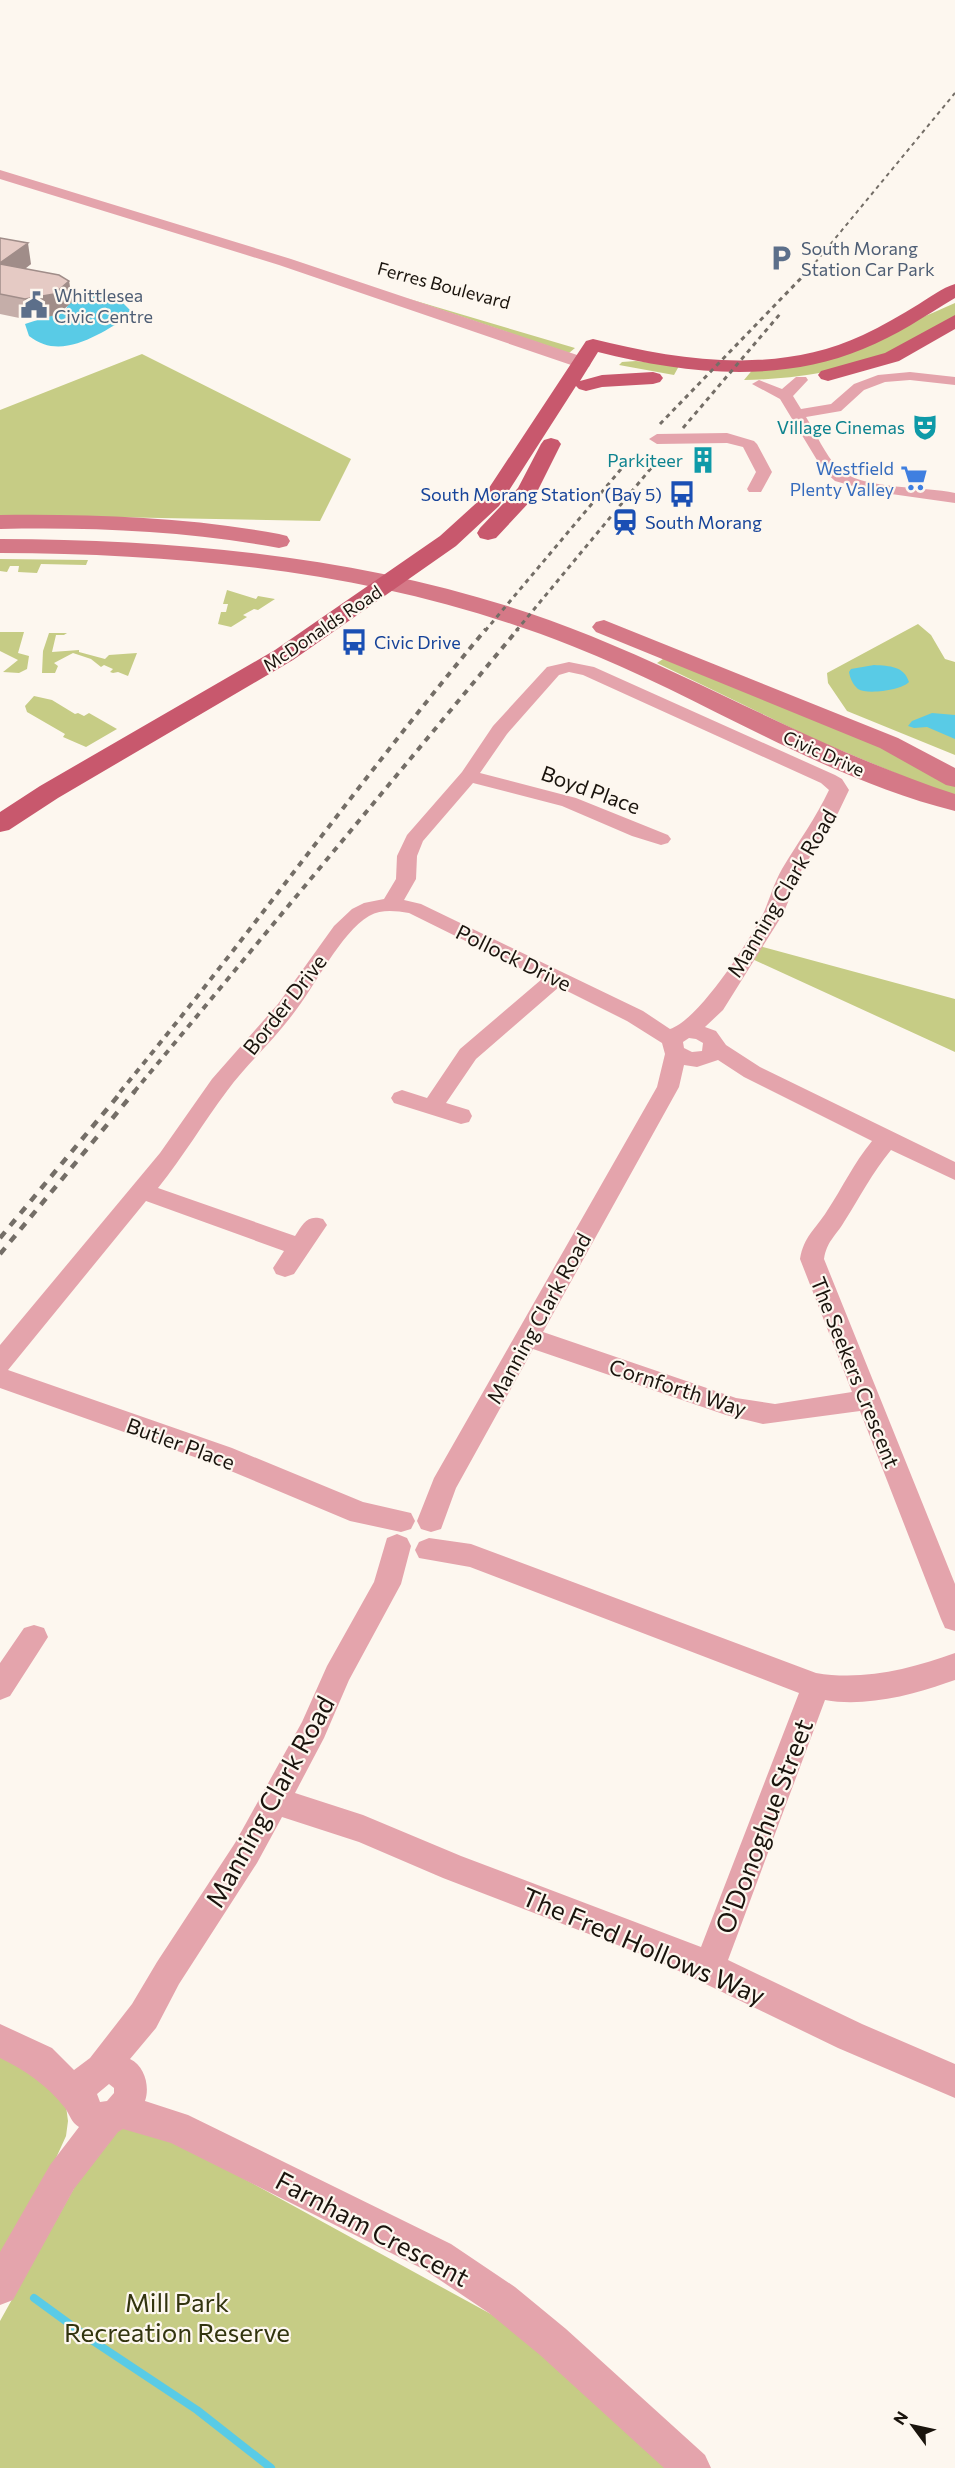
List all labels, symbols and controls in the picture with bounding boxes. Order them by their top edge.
place label: South Morang Station Car Park [801,237,935,280]
parking icon: South Morang Station Car Park [766,243,796,273]
street label: Ferres Boulevard [375,257,513,313]
place label: Whittlesea Civic Centre [54,284,153,327]
public building icon: Whittlesea Civic Centre [19,290,49,320]
theatre icon: Village Cinemas [910,412,940,442]
place label: Village Cinemas [777,416,905,438]
building icon: Parkiteer [688,445,718,475]
place label: Parkiteer [607,449,683,471]
place label: Westfield Plenty Valley [790,457,894,500]
supermarket icon: Westfield Plenty Valley [899,463,929,493]
bus stop icon: South Morang Station (Bay 5) [667,479,697,509]
place label: South Morang Station (Bay 5) [420,483,662,505]
station icon: South Morang [610,507,640,537]
place label: South Morang [645,511,762,533]
street label: McDonalds Road [258,580,386,676]
bus stop icon: Civic Drive [339,627,369,657]
place label: Civic Drive [374,631,461,653]
street label: Civic Drive [780,725,868,781]
street label: Boyd Place [538,760,644,818]
street label: Manning Clark Road [721,805,841,981]
street label: Pollock Drive [452,918,576,996]
street label: Border Drive [237,949,331,1059]
street label: Manning Clark Road [481,1228,595,1408]
street label: The Seekers Crescent [806,1273,906,1471]
street label: Cornforth Way [606,1353,750,1421]
street label: Butler Place [123,1412,239,1474]
street label: Manning Clark Road [198,1690,340,1912]
street label: O'Donoghue Street [708,1714,818,1938]
street label: The Fred Hollows Way [518,1880,770,2010]
street label: Farnham Crescent [271,2164,475,2292]
park label: Mill Park Recreation Reserve [64,2286,290,2347]
north arrow [883,2396,943,2456]
text: N [889,2407,911,2428]

